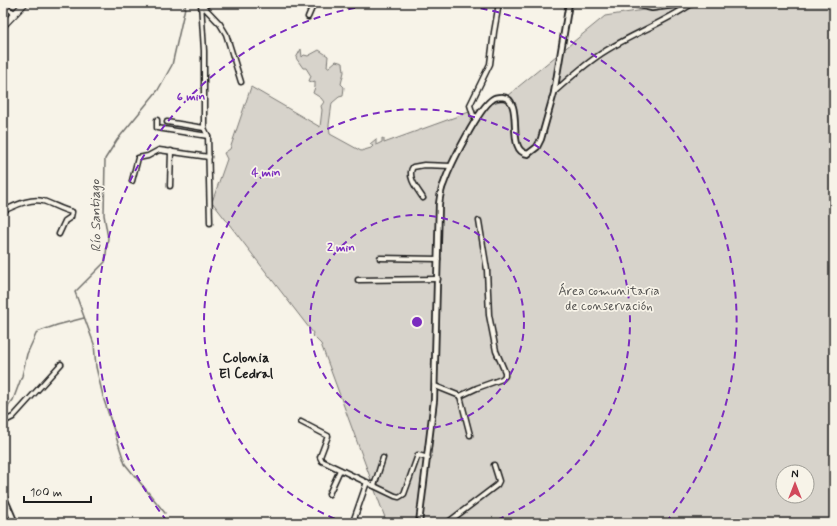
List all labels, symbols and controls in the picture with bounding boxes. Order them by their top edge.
text: 6 min [177,89,205,105]
text: 4 min [251,165,281,181]
water label: Río Santiago [86,178,107,252]
text: 2 min [327,240,355,256]
park label: Área comunitaria de conservación [558,282,660,315]
centre of rings [410,315,424,329]
district label: Colonia El Cedral [219,349,274,383]
north arrow [775,464,815,504]
text: N [791,468,799,482]
scale bar [24,478,91,504]
text: 100 m [30,485,62,501]

